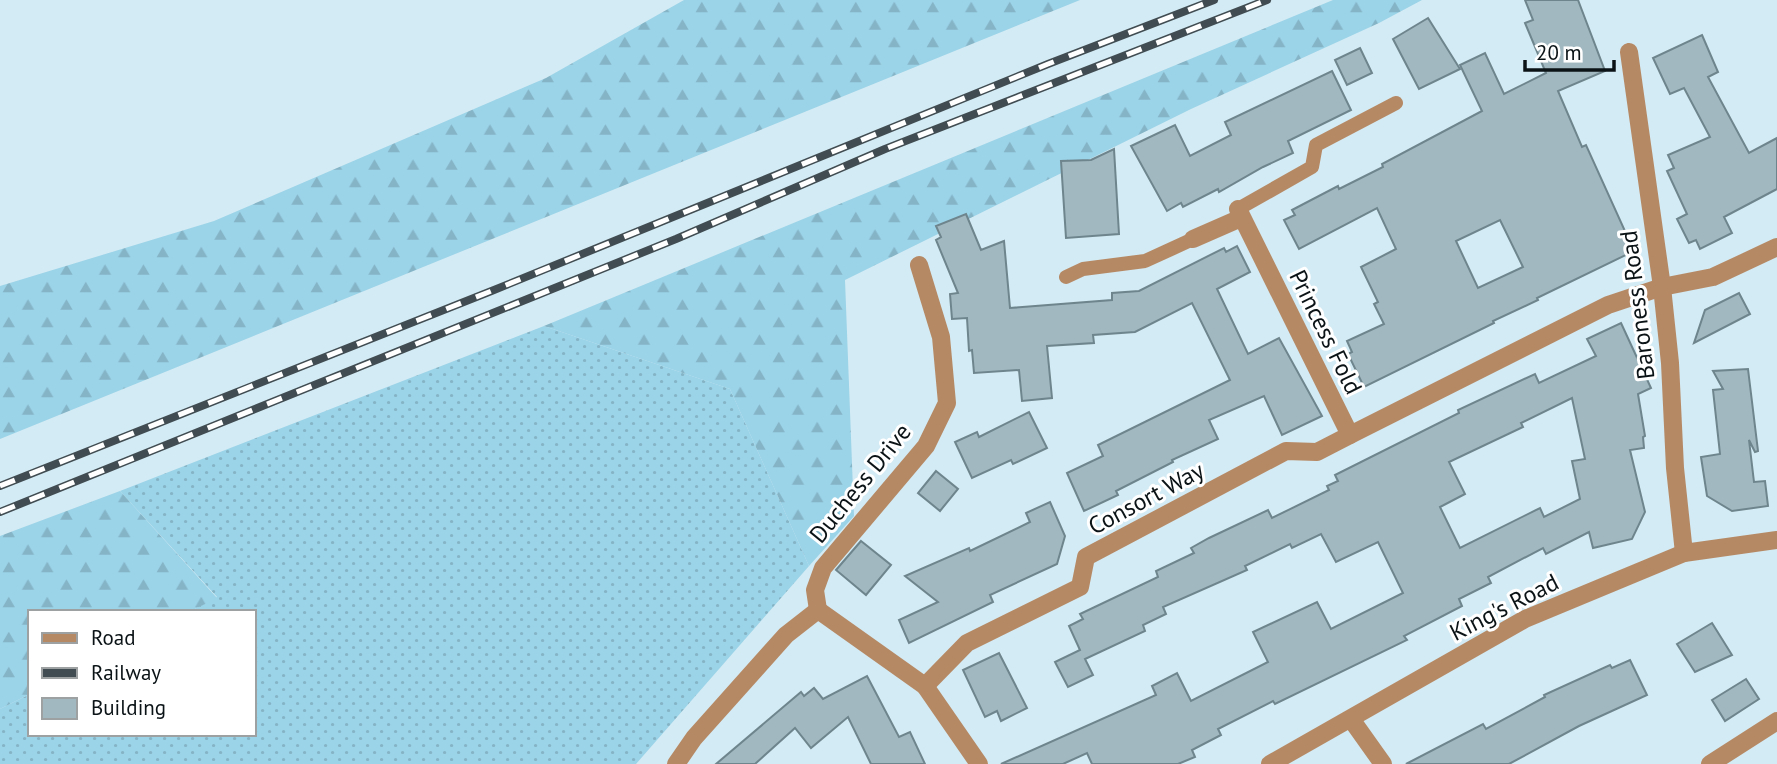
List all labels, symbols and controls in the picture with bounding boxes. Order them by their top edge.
scale bar [1525,28,1614,72]
text: 20 m [1536,39,1582,66]
street label: Baroness Road [1612,229,1662,381]
street label: Princess Fold [1283,265,1369,399]
street label: Duchess Drive [802,417,918,549]
street label: Consort Way [1083,455,1209,541]
street label: King's Road [1444,566,1564,648]
legend [28,610,256,736]
text: Road [91,624,135,651]
text: Railway [91,659,161,686]
text: Building [91,694,166,721]

